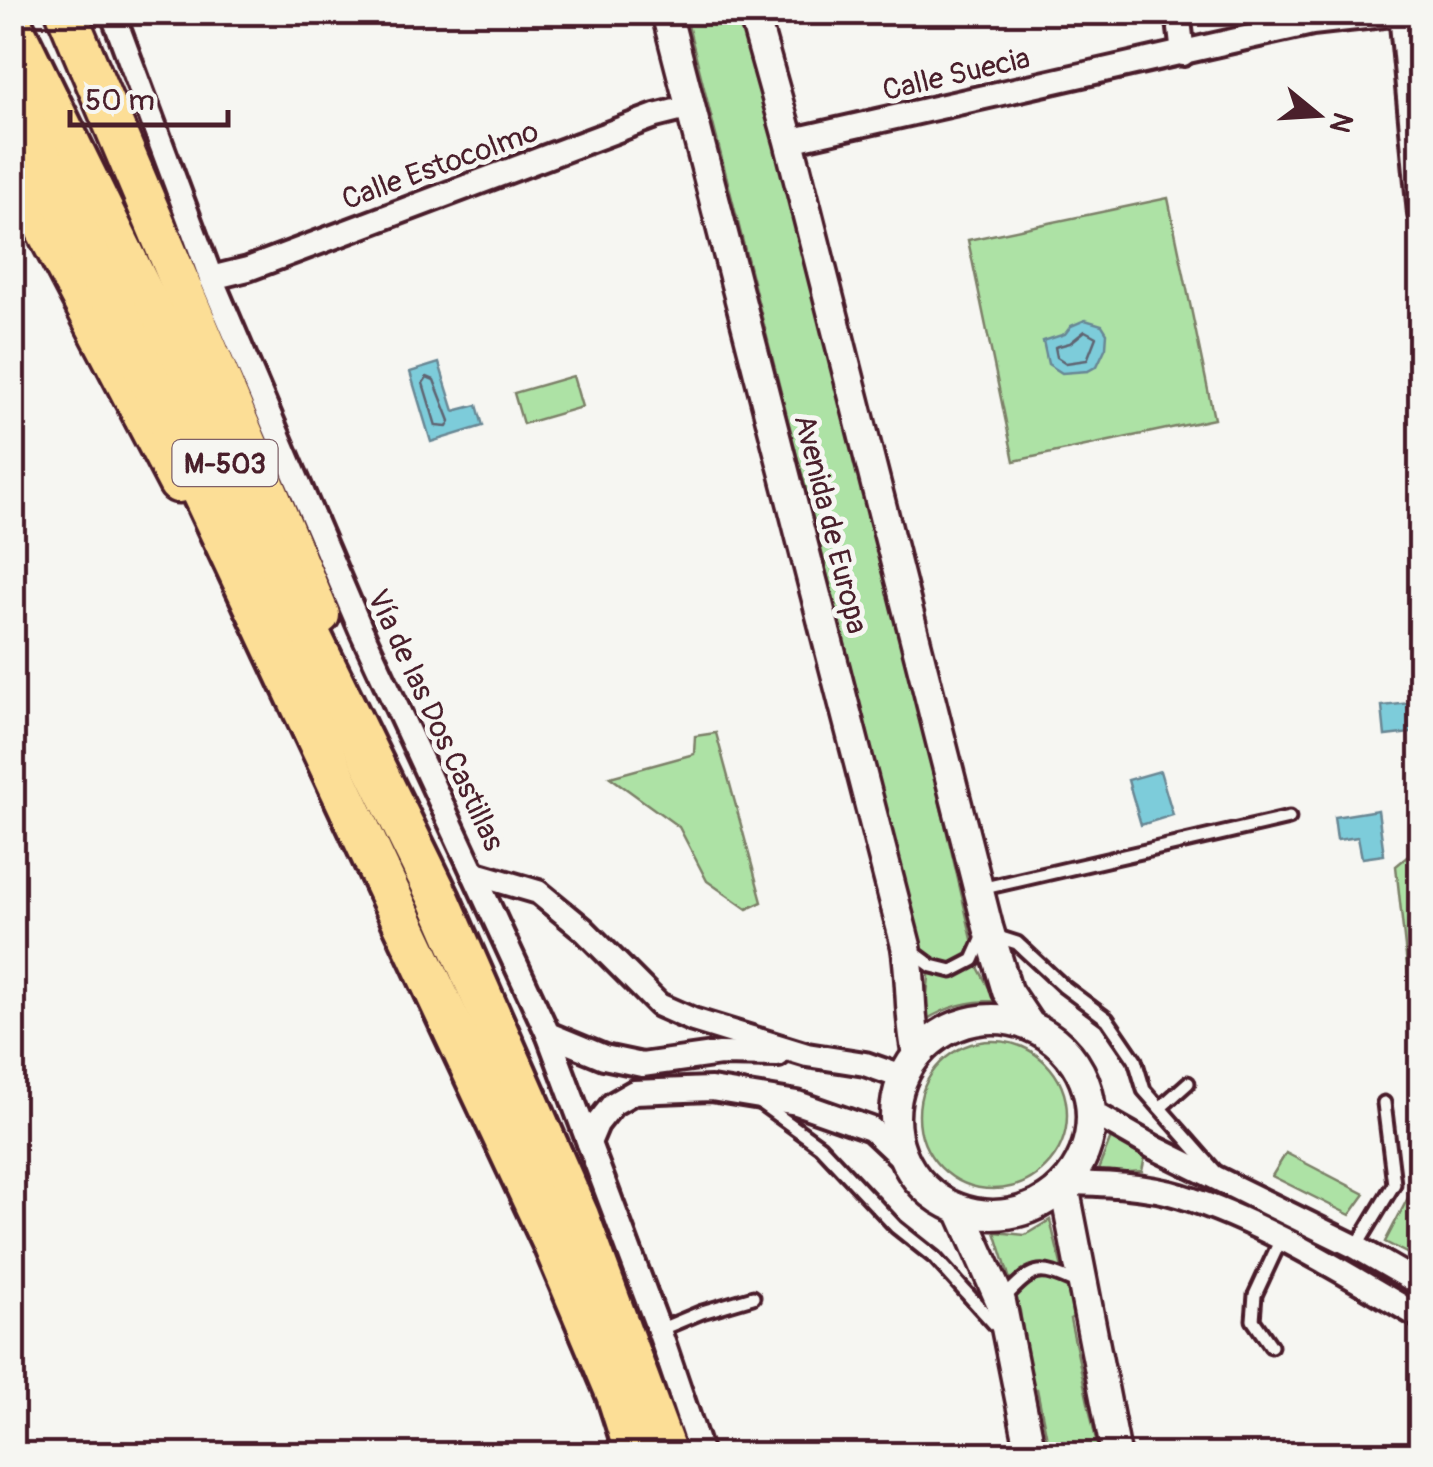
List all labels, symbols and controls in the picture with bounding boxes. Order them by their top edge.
street label: Calle Suecia [879,40,1033,109]
scale bar [70,65,228,127]
north arrow [1268,65,1368,165]
text: 50 m [85,82,155,119]
text: N [1321,108,1360,137]
street label: Calle Estocolmo [337,113,544,218]
street label: Avenida de Europa [785,411,876,637]
road number: M-503 [172,440,278,486]
street label: Vía de las Dos Castillas [359,584,512,857]

